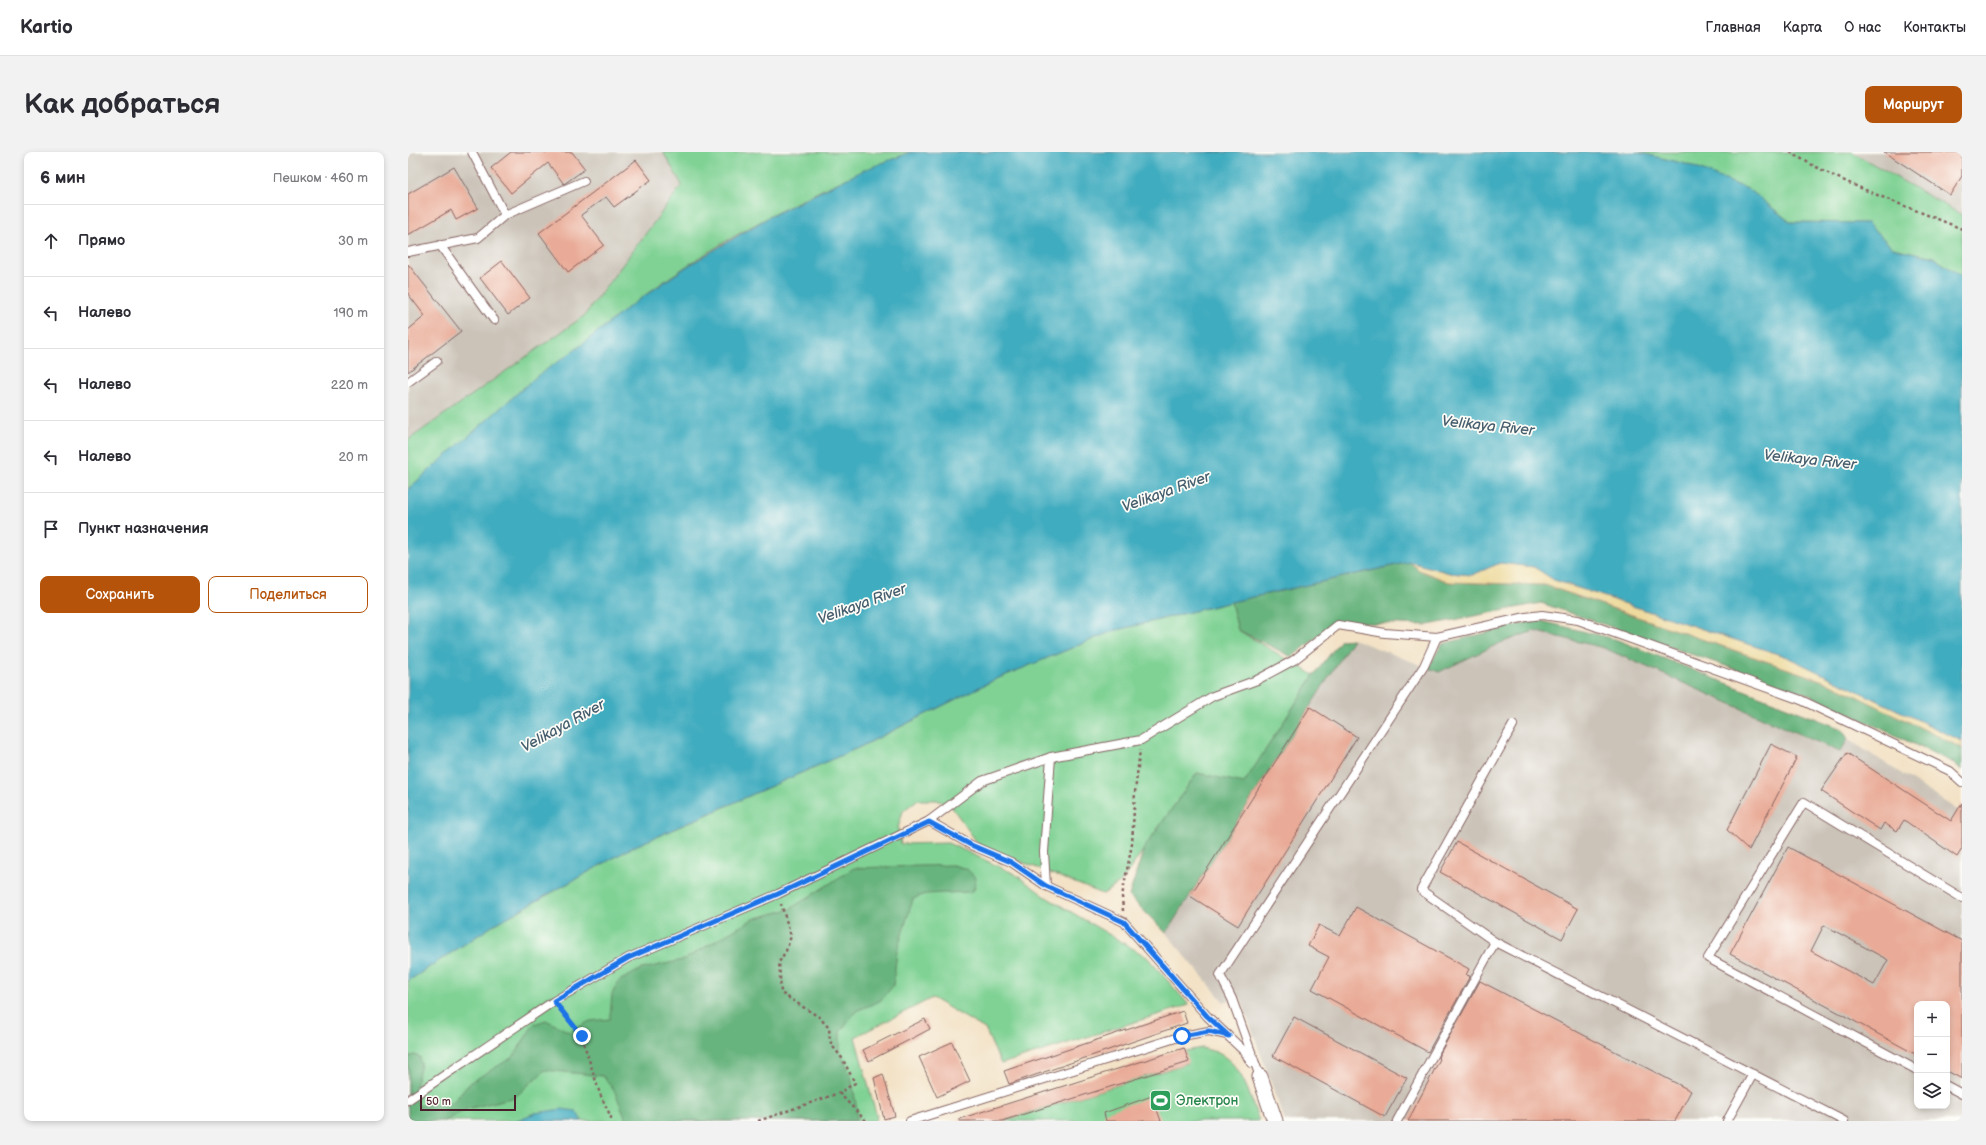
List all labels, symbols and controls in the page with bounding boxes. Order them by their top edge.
text: Kartio [20,16,73,39]
text: Главная [1706,19,1761,36]
text: Карта [1783,19,1822,36]
text: О нас [1844,19,1881,36]
text: Контакты [1903,19,1966,36]
button: Маршрут [1865,86,1962,123]
text: Как добраться [24,88,221,121]
text: 6 мин [40,168,86,188]
text: Пешком · 460 m [273,170,368,186]
icon: ahead [40,230,62,252]
text: Прямо [78,231,125,250]
text: 30 m [338,233,368,249]
icon: left [40,302,62,324]
text: Налево [78,303,131,322]
text: 190 m [334,305,368,321]
icon: left [40,374,62,396]
text: Налево [78,375,131,394]
text: 220 m [331,377,368,393]
water label: Velikaya River [1441,412,1537,440]
icon: left [40,446,62,468]
water label: Velikaya River [1763,446,1859,474]
text: Налево [78,447,131,466]
text: 20 m [338,449,368,465]
water label: Velikaya River [1119,467,1214,517]
icon: arrive [40,518,62,540]
text: Пункт назначения [78,519,209,538]
button: Сохранить [40,576,200,613]
button: Поделиться [208,576,368,613]
water label: Velikaya River [815,579,910,629]
water label: Velikaya River [518,694,610,757]
map controls [1914,1001,1950,1109]
button: + [1914,1001,1950,1037]
route end [573,1027,591,1045]
route start [1173,1027,1191,1045]
button: − [1914,1037,1950,1073]
button: layers [1914,1073,1950,1109]
sports icon: Электрон [1147,1087,1173,1113]
place label: Электрон [1176,1092,1238,1109]
scale bar [420,1093,516,1112]
text: 50 m [426,1095,451,1108]

